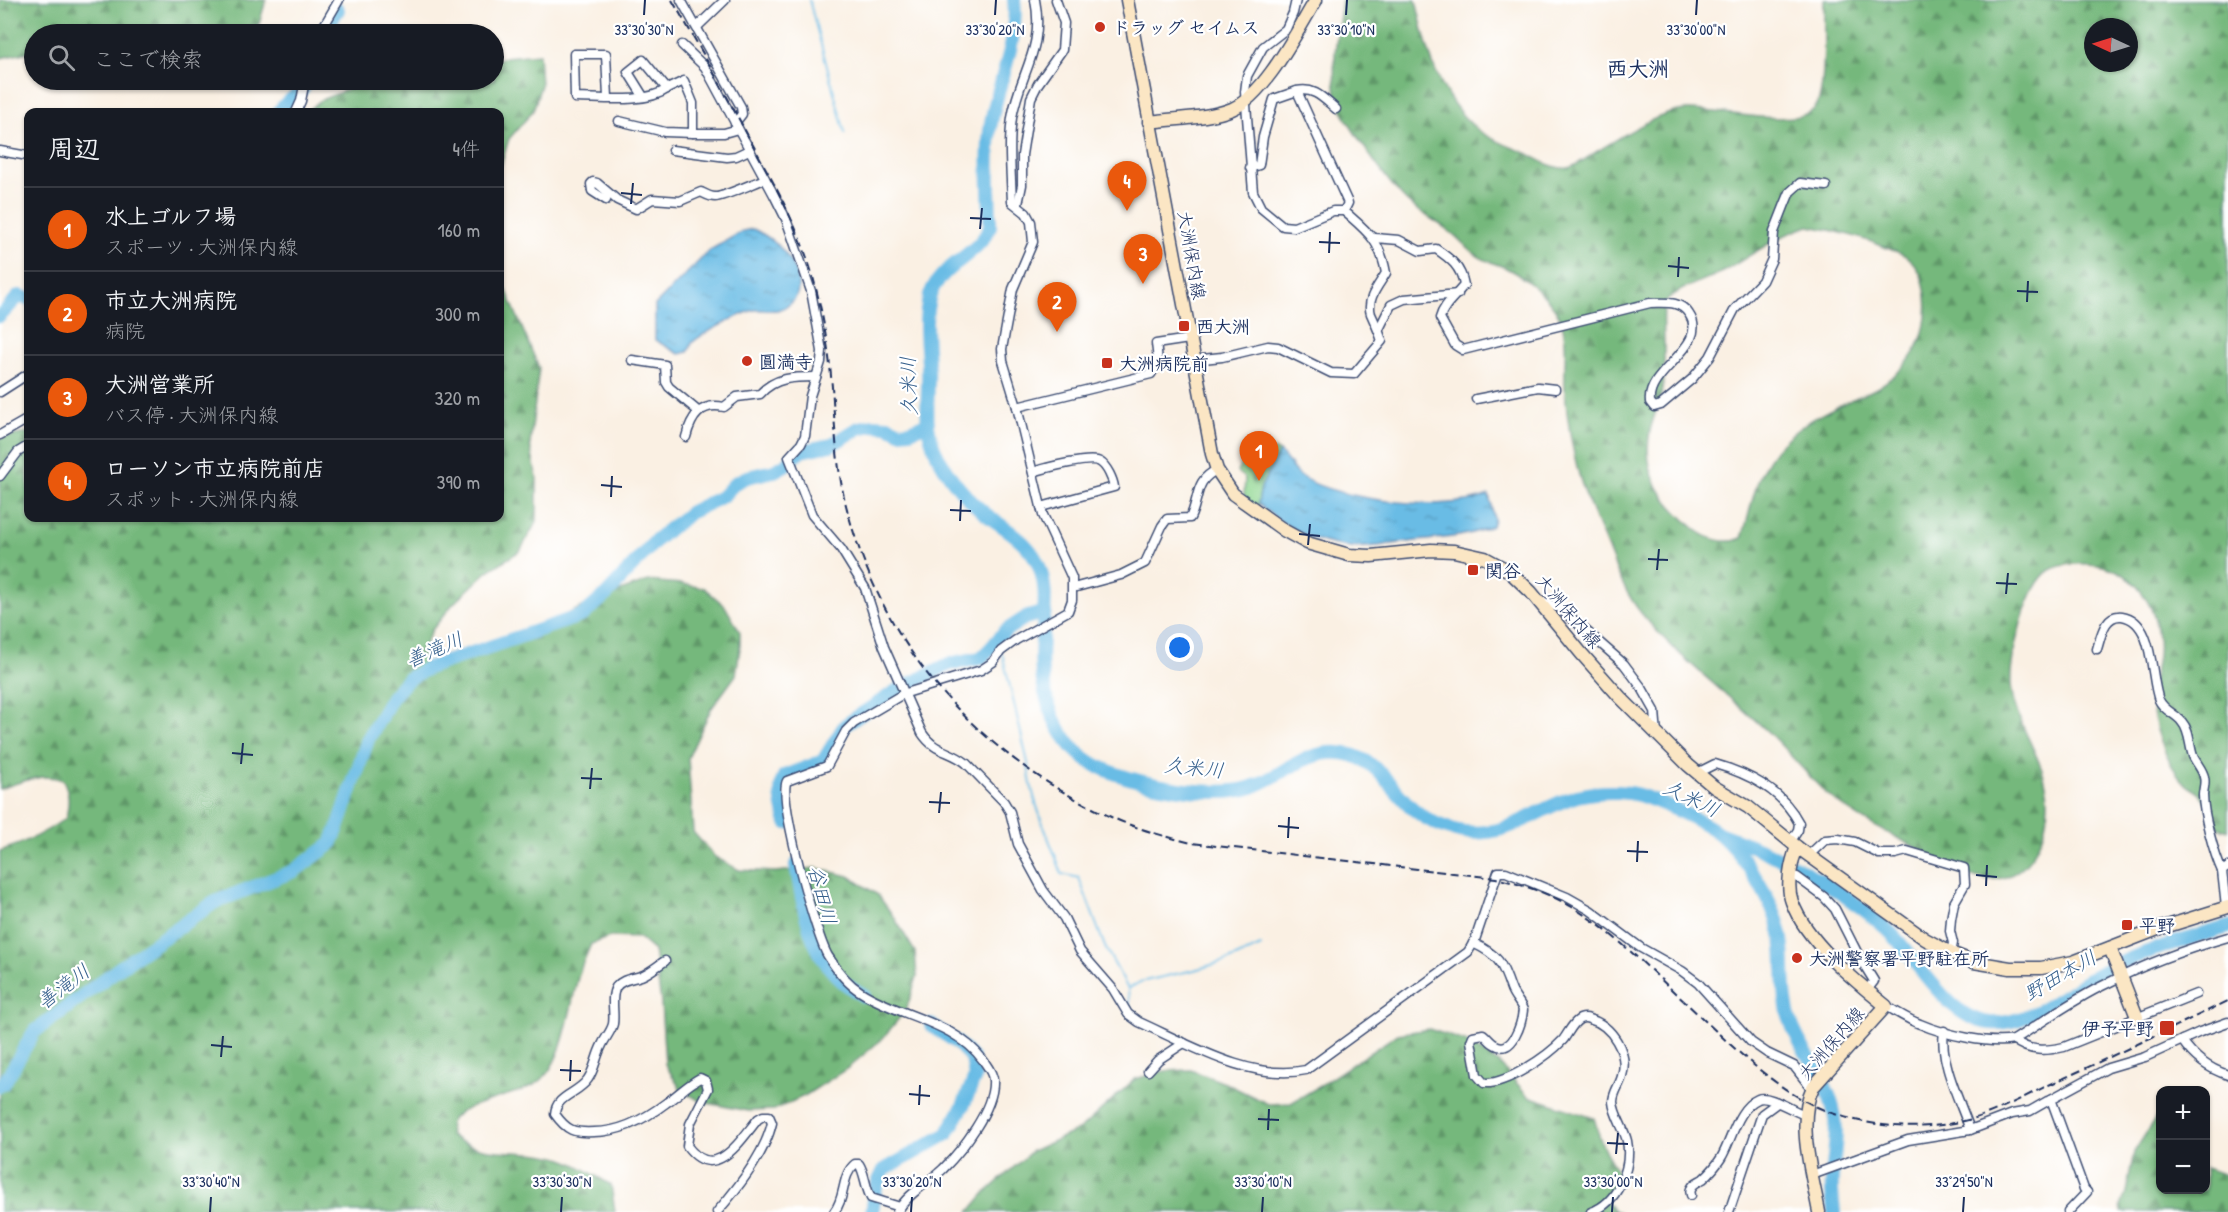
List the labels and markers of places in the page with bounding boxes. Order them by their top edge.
place label: ドラッグ セイムス [1112,15,1259,40]
marker: ドラッグ セイムス [1093,20,1107,34]
pin: 4 [1108,162,1146,211]
pin: 3 [1124,234,1162,284]
pin: 2 [1038,282,1076,332]
place label: 西大洲 [1196,314,1250,339]
marker: 西大洲 [1177,319,1191,333]
place label: 圓満寺 [759,349,813,374]
place label: 大洲病院前 [1119,351,1209,376]
marker: 圓満寺 [740,354,754,368]
marker: 大洲病院前 [1100,356,1114,370]
pin: 1 [1240,432,1278,481]
place label: 関谷 [1485,558,1521,583]
marker: 関谷 [1466,563,1480,577]
place label: 平野 [2139,913,2175,938]
marker: 平野 [2120,918,2134,932]
place label: 大洲警察署平野駐在所 [1809,946,1989,971]
marker: 大洲警察署平野駐在所 [1790,951,1804,965]
place label: 伊予平野 [2082,1016,2154,1041]
marker: 伊予平野 [2158,1019,2176,1037]

